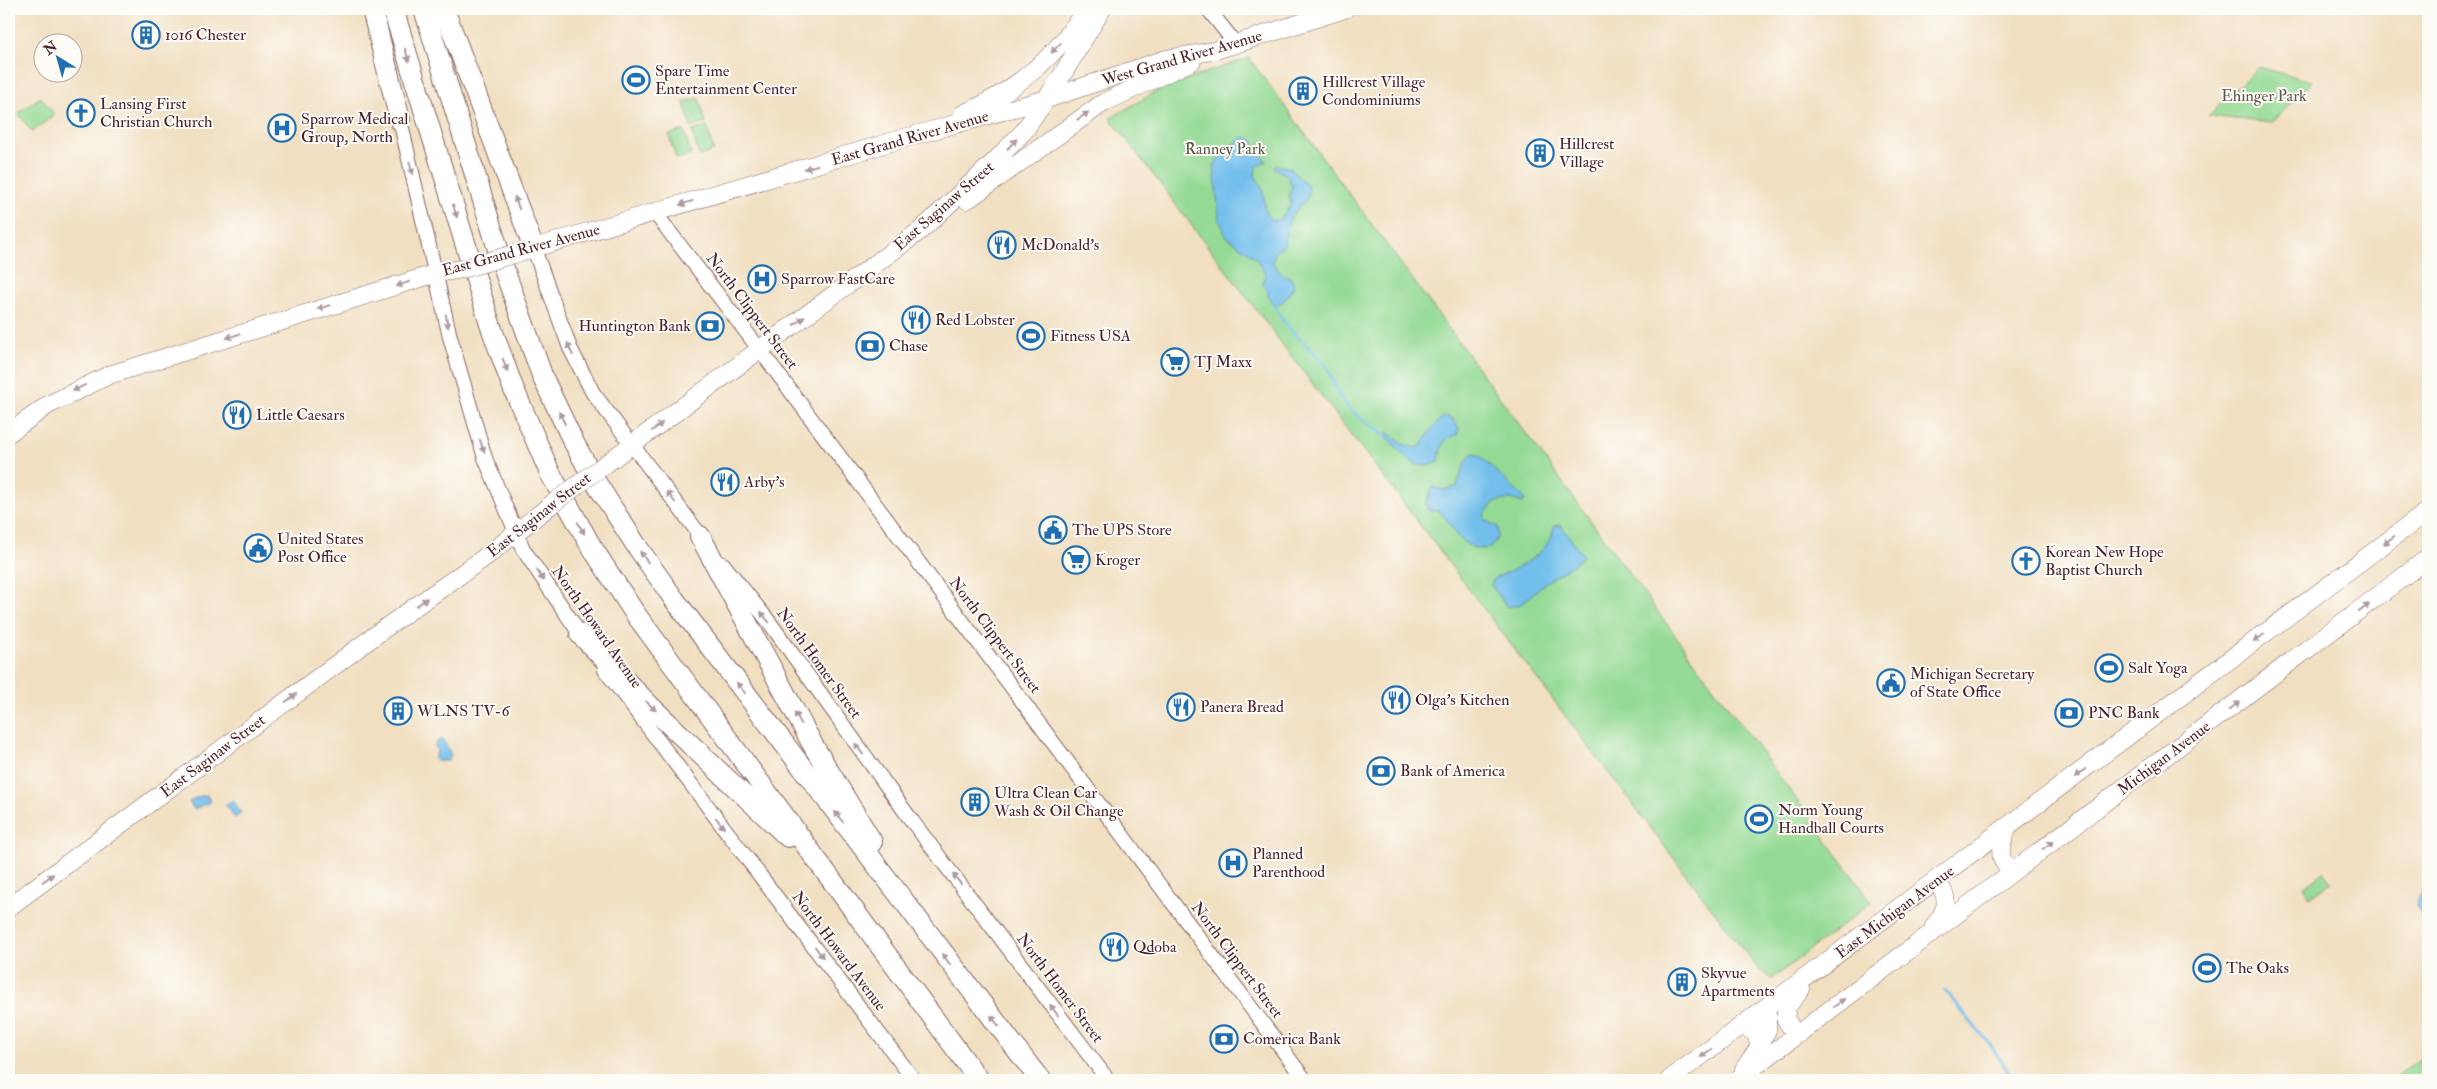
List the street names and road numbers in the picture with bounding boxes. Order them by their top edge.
street label: West Grand River Avenue [1099,25,1265,91]
street label: East Grand River Avenue [829,106,991,170]
street label: East Saginaw Street [890,157,998,255]
street label: East Grand River Avenue [440,219,602,281]
street label: North Clippert Street [701,249,802,374]
street label: East Saginaw Street [483,468,595,562]
street label: North Howard Avenue [547,562,647,692]
street label: North Clippert Street [944,573,1045,698]
street label: North Homer Street [772,604,866,722]
street label: East Saginaw Street [157,710,269,802]
street label: Michigan Avenue [2114,716,2215,799]
street label: East Michigan Avenue [1832,861,1958,963]
street label: North Howard Avenue [787,887,891,1015]
street label: North Clippert Street [1186,898,1287,1023]
street label: North Homer Street [1012,929,1108,1047]

